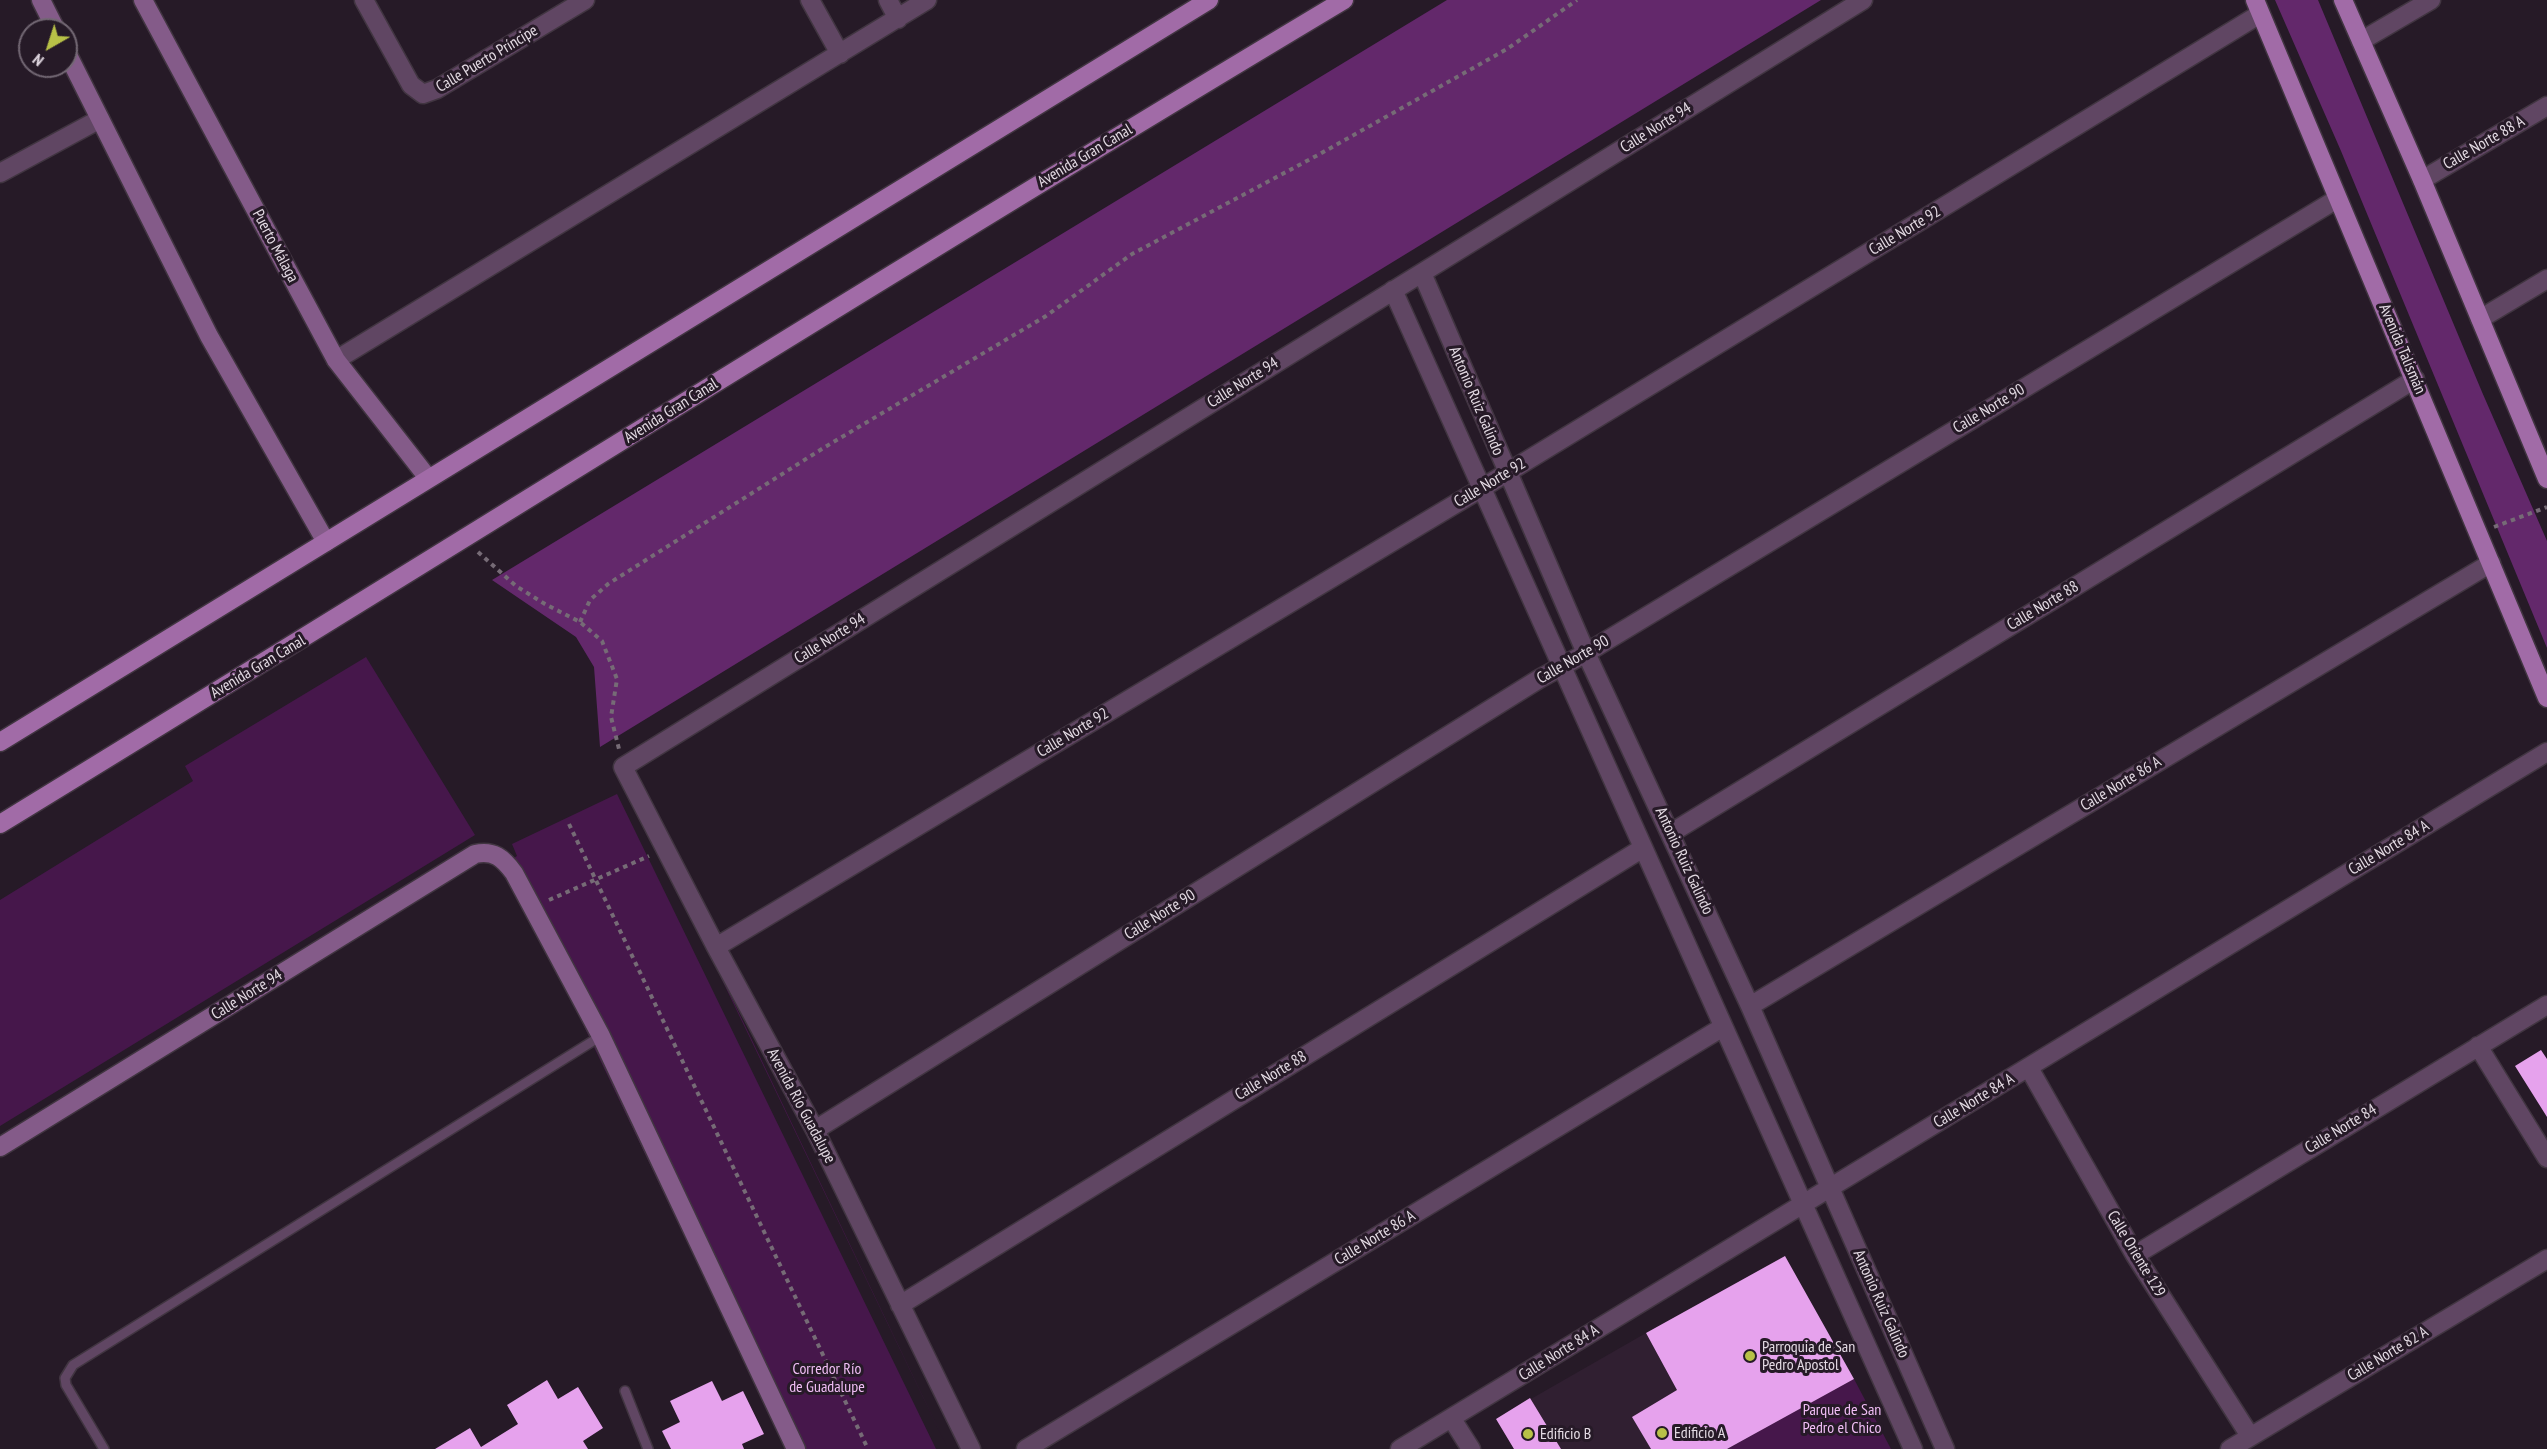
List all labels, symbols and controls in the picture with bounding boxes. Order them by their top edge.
north arrow [18,18,78,78]
street label: Calle Puerto Príncipe [433,21,541,97]
text: N [28,50,48,71]
street label: Calle Norte 94 [1617,99,1695,157]
street label: Calle Norte 88 A [2440,112,2528,174]
street label: Avenida Gran Canal [1034,120,1136,192]
street label: Calle Norte 92 [1866,202,1944,260]
street label: Puerto Málaga [248,206,302,286]
street label: Avenida Talismán [2374,301,2430,397]
street label: Antonio Ruiz Galindo [1444,344,1508,458]
street label: Calle Norte 94 [1204,354,1282,412]
street label: Avenida Gran Canal [621,375,721,447]
street label: Calle Norte 90 [1950,380,2028,438]
street label: Calle Norte 92 [1451,454,1529,512]
street label: Calle Norte 88 [2004,577,2082,635]
street label: Calle Norte 94 [791,610,869,668]
street label: Avenida Gran Canal [207,631,309,703]
street label: Calle Norte 90 [1534,632,1612,688]
street label: Calle Norte 92 [1034,704,1112,762]
street label: Calle Norte 86 A [2077,752,2165,816]
street label: Antonio Ruiz Galindo [1651,804,1717,918]
street label: Calle Norte 84 A [2345,816,2433,880]
street label: Calle Norte 90 [1121,886,1199,944]
street label: Calle Norte 94 [208,966,286,1024]
street label: Avenida Río Guadalupe [763,1045,839,1167]
street label: Calle Norte 88 [1232,1047,1310,1105]
street label: Calle Norte 84 A [1930,1069,2018,1133]
street label: Calle Norte 84 [2302,1100,2380,1158]
street label: Calle Norte 86 A [1331,1206,1419,1270]
street label: Calle Oriente 129 [2103,1207,2169,1301]
street label: Antonio Ruiz Galindo [1849,1247,1913,1361]
street label: Calle Norte 84 A [1515,1321,1603,1385]
street label: Calle Norte 82 A [2344,1322,2432,1386]
place label: Parroquia de San Pedro Apostol [1762,1337,1855,1375]
marker: Parroquia de San Pedro Apostol [1743,1349,1757,1363]
park label: Corredor Río de Guadalupe [789,1359,865,1397]
park label: Parque de San Pedro el Chico [1803,1400,1881,1438]
place label: Edificio A [1674,1423,1725,1443]
place label: Edificio B [1540,1424,1591,1444]
marker: Edificio A [1655,1426,1669,1440]
marker: Edificio B [1521,1427,1535,1441]

